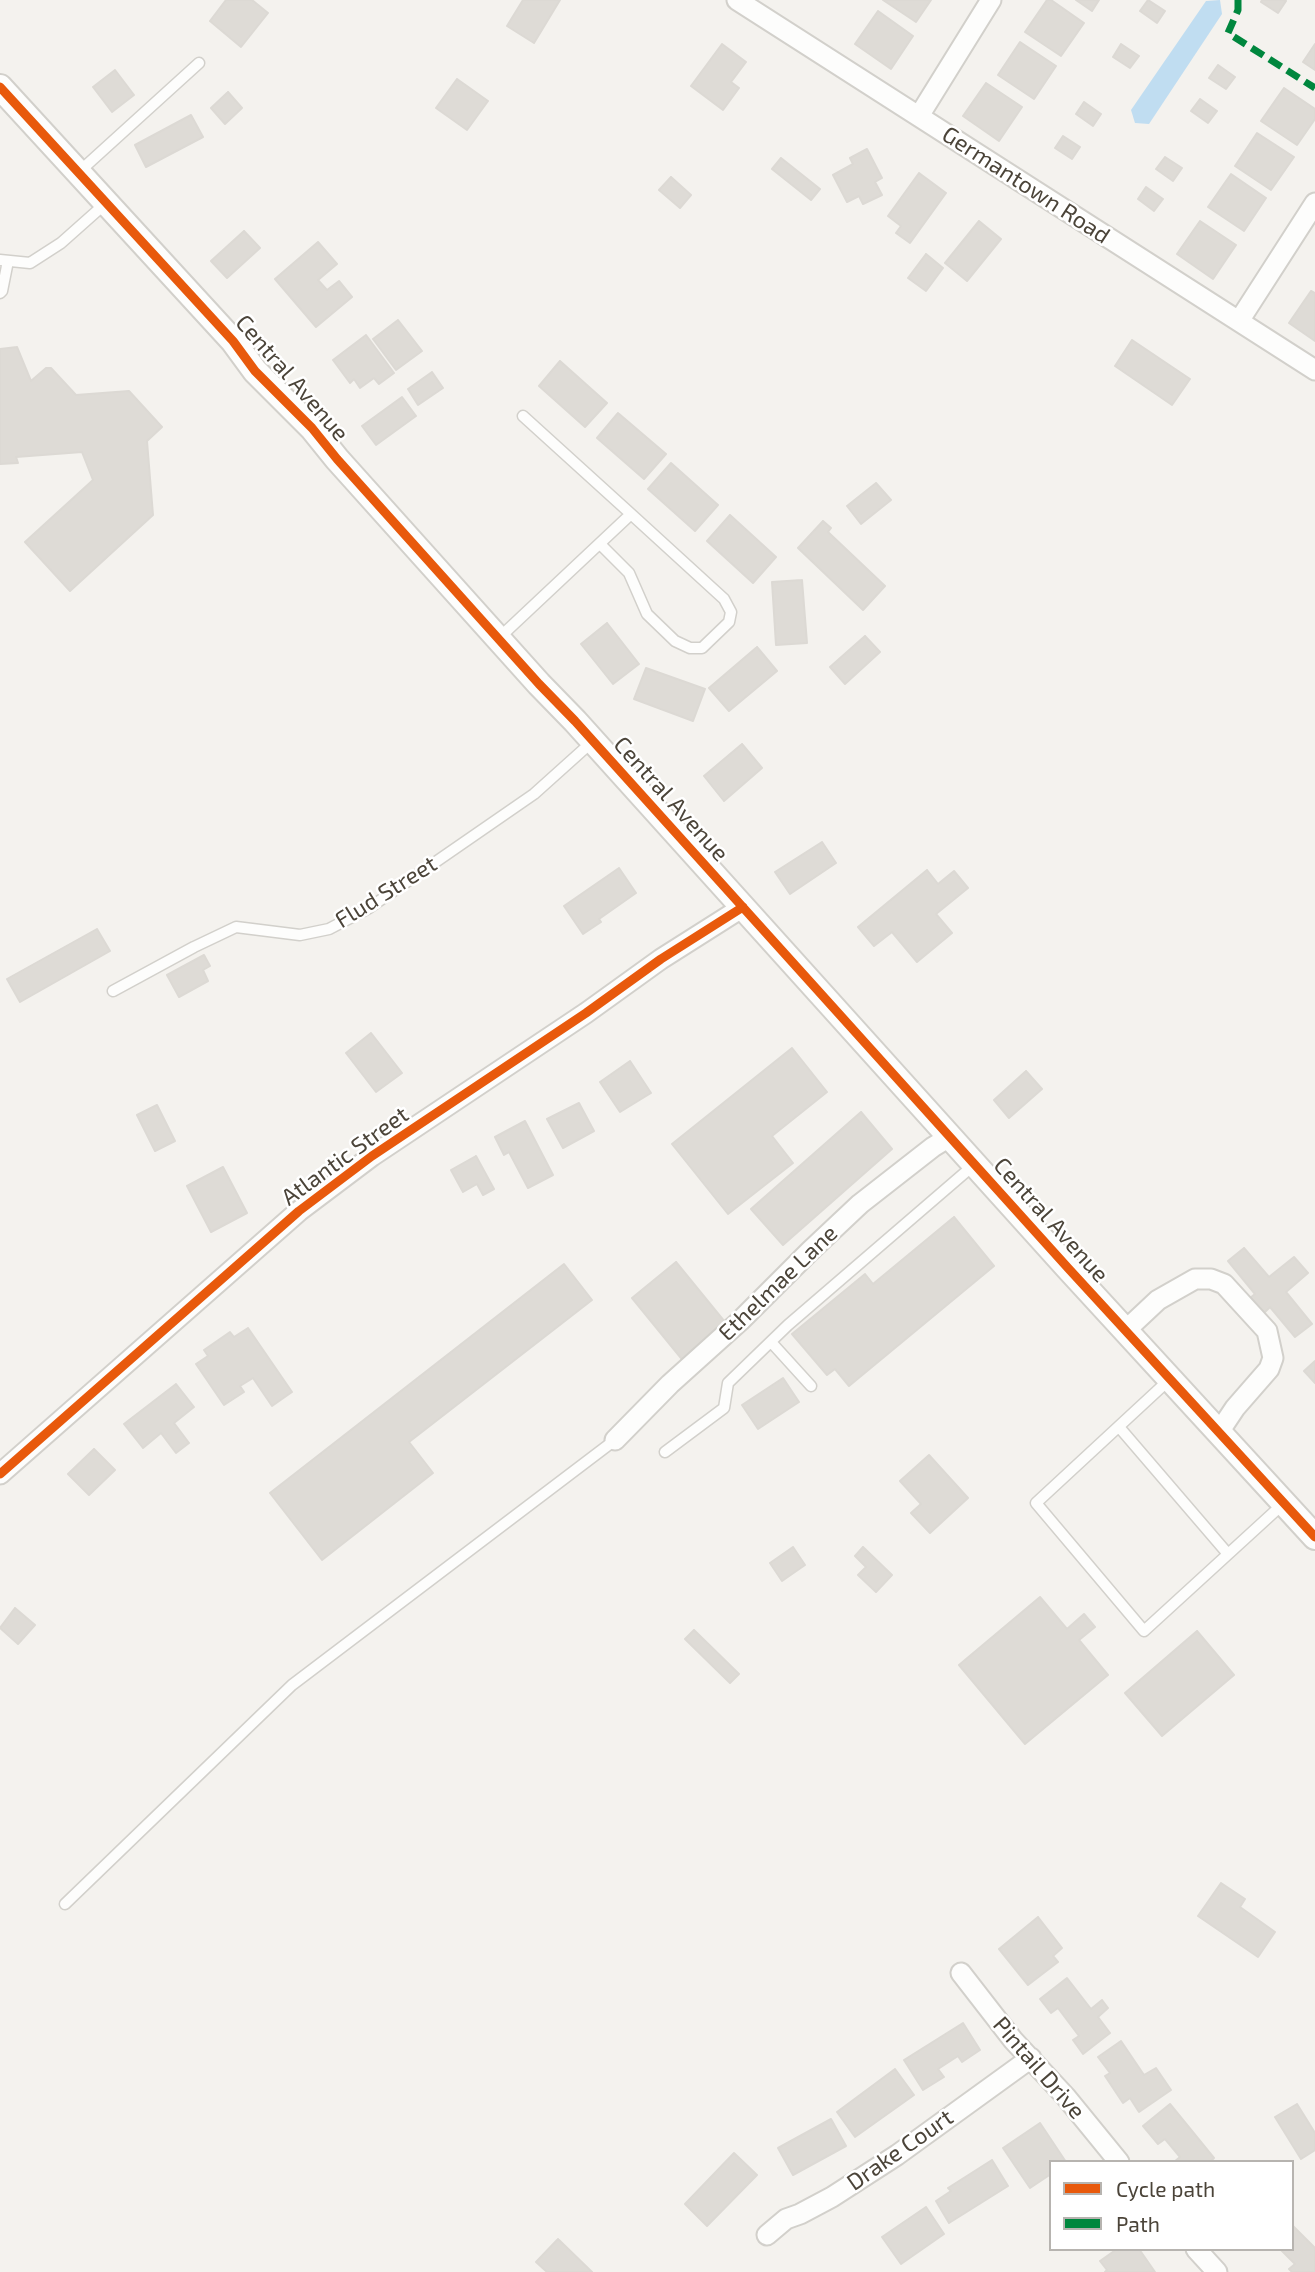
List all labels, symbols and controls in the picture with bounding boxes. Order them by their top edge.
street label: Germantown Road [937,121,1115,249]
street label: Central Avenue [230,309,354,447]
street label: Central Avenue [608,731,734,867]
street label: Flud Street [330,850,442,934]
street label: Atlantic Street [276,1101,414,1211]
street label: Central Avenue [988,1152,1114,1288]
street label: Ethelmae Lane [713,1219,843,1347]
street label: Pintail Drive [987,2011,1091,2125]
street label: Drake Court [842,2103,958,2197]
legend [1049,2160,1294,2251]
text: Cycle path [1116,2176,1215,2201]
text: Path [1116,2211,1160,2236]

